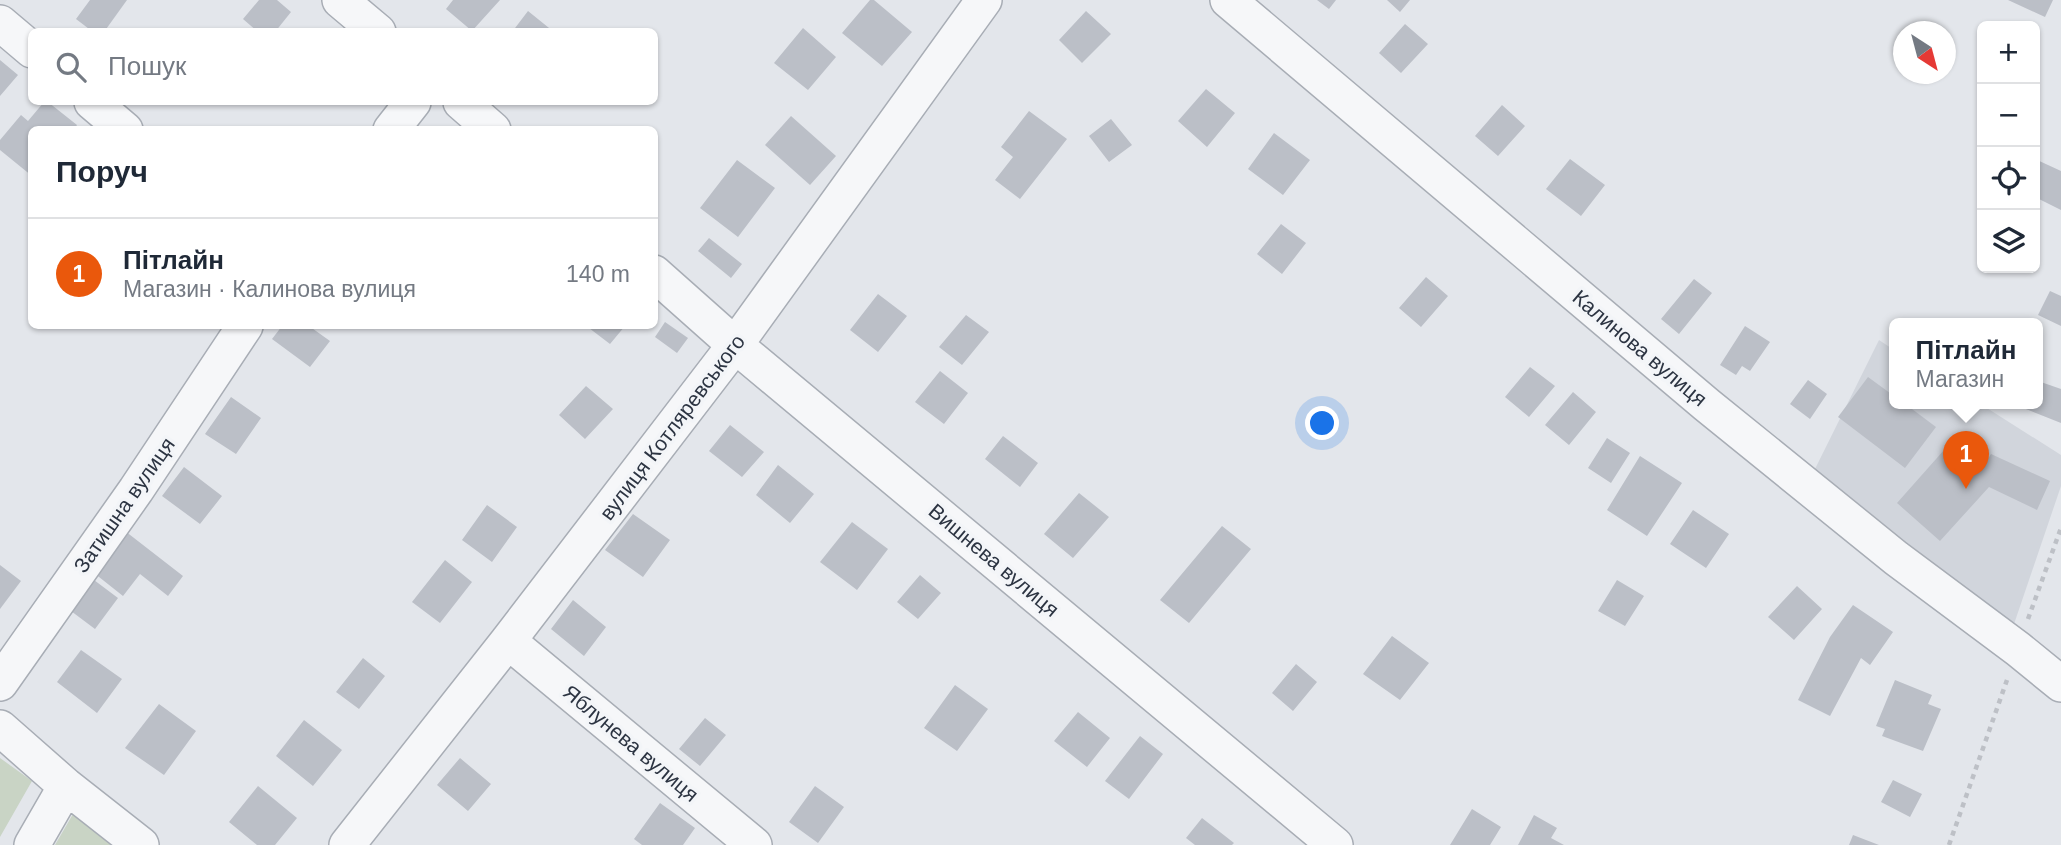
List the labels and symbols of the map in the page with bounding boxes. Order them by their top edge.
north arrow [1893,21,1956,84]
street label: Калинова вулиця [1568,285,1712,411]
street label: вулиця Котляревського [595,330,749,524]
your location [1305,406,1339,440]
pin: 1 [1943,431,1989,489]
street label: Затишна вулиця [69,433,179,577]
street label: Вишнева вулиця [924,499,1064,621]
street label: Яблунева вулиця [559,680,703,806]

